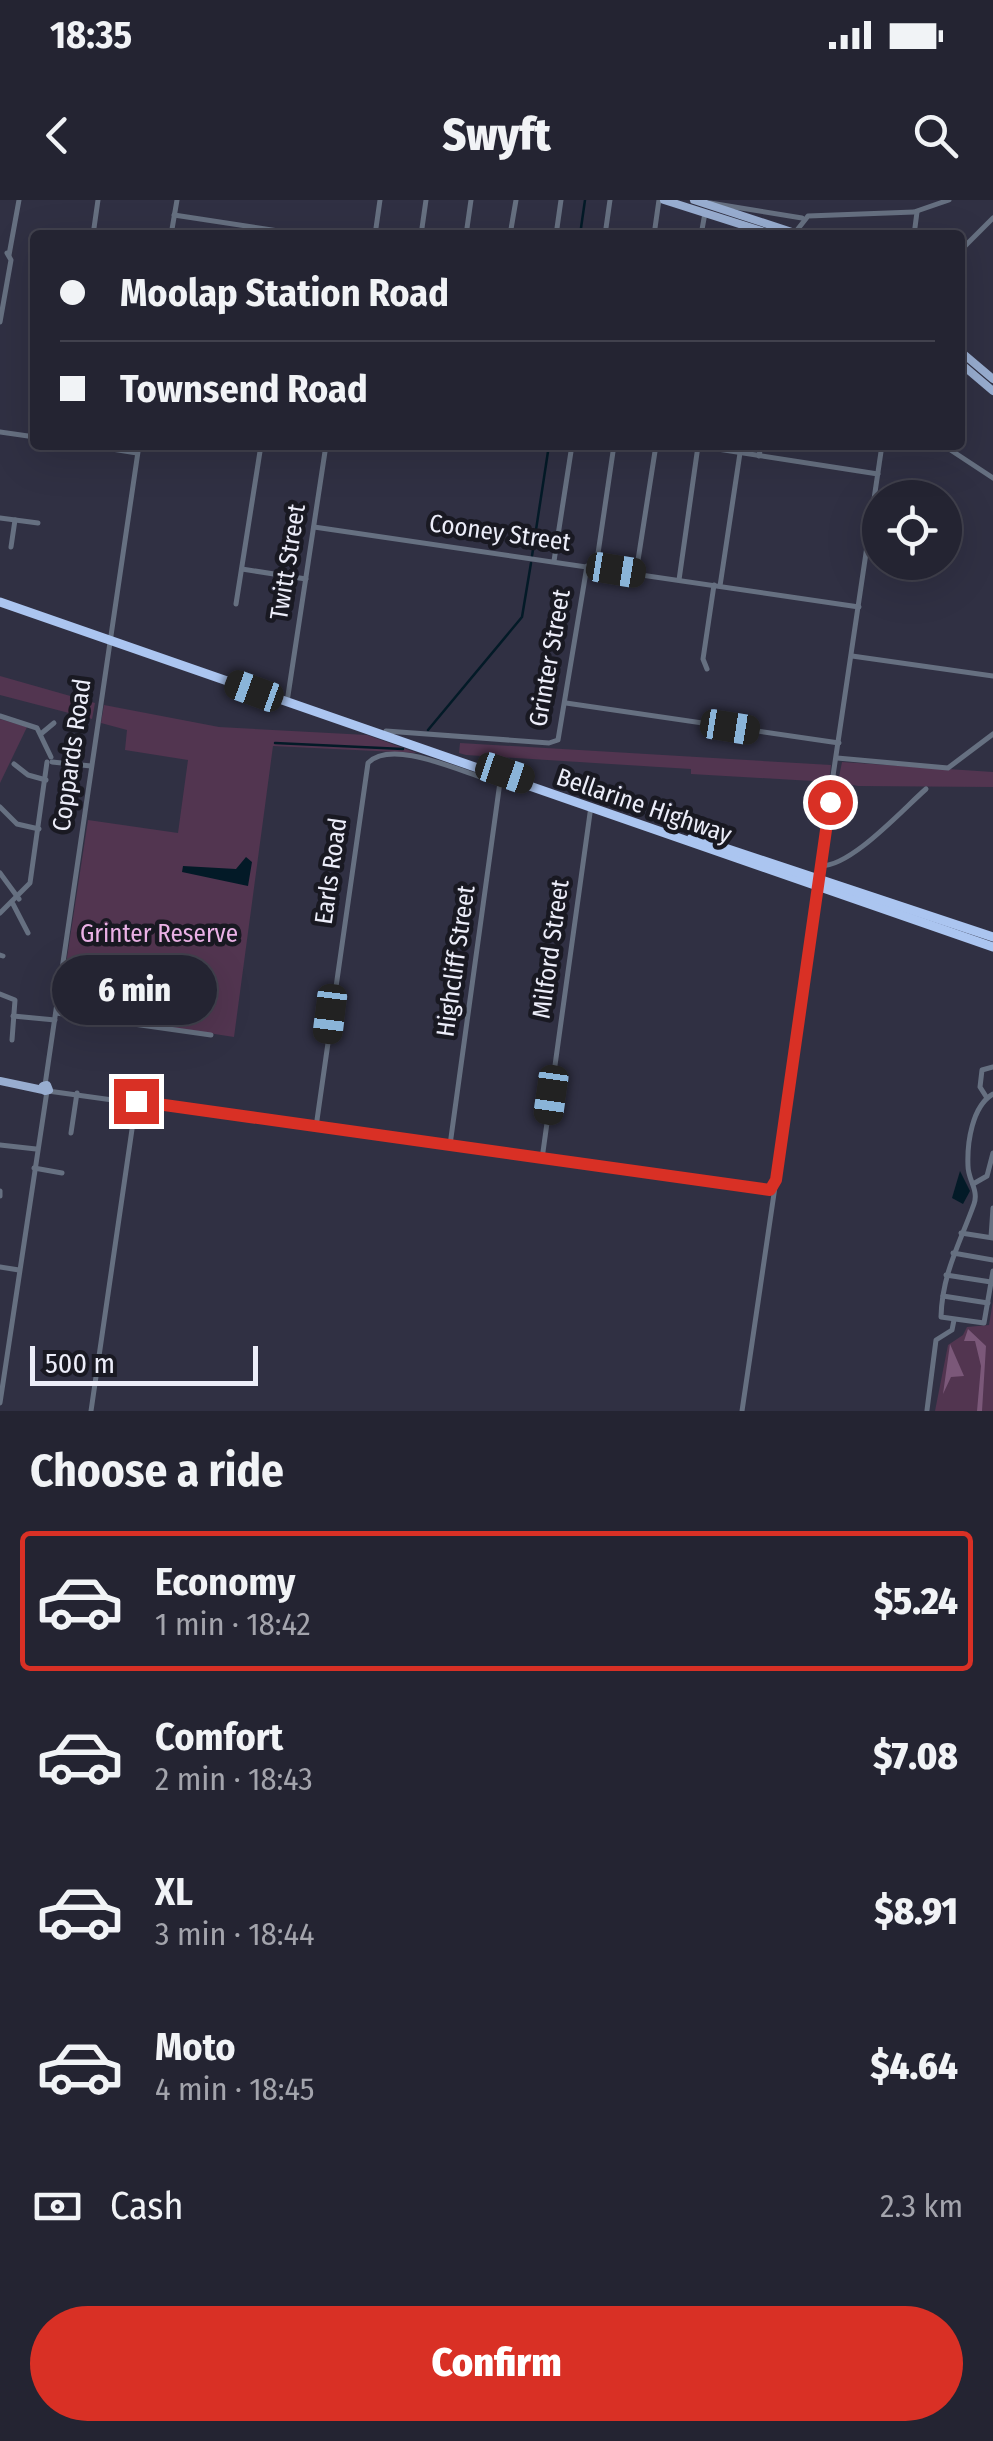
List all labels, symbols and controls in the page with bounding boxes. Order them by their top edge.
text: 18:35 [50,12,132,58]
icon: back [30,108,85,163]
text: Swyft [442,108,551,162]
icon: search [908,108,963,163]
text: Moolap Station Road [120,270,449,316]
text: Townsend Road [120,366,368,412]
map controls [862,480,962,580]
button: locate [862,480,962,580]
street label: Twitt Street [264,501,312,622]
street label: Cooney Street [427,508,573,558]
car [584,550,648,590]
street label: Grinter Street [523,586,577,729]
car [221,667,287,715]
street label: Coppards Road [46,677,98,833]
car [698,707,762,747]
car [472,749,538,797]
street label: Bellarine Highway [552,762,736,850]
route start [808,780,853,825]
street label: Earls Road [309,816,353,926]
street label: Milford Street [526,877,576,1020]
street label: Highcliff Street [431,883,482,1039]
park label: Grinter Reserve [80,919,238,949]
callout: 6 min [54,956,218,1026]
text: 6 min [98,971,171,1009]
car [311,982,349,1046]
car [532,1063,570,1127]
route end [114,1079,159,1124]
scale bar [30,1341,258,1386]
text: 500 m [45,1347,115,1380]
text: Choose a ride [30,1444,284,1498]
icon: car [35,1556,125,1646]
text: Economy [155,1559,295,1605]
text: $5.24 [874,1578,958,1624]
text: 1 min · 18:42 [155,1605,311,1643]
icon: car [35,1711,125,1801]
text: Comfort [155,1714,283,1760]
text: $7.08 [873,1733,958,1779]
text: 2 min · 18:43 [155,1760,313,1798]
icon: car [35,1866,125,1956]
text: XL [155,1869,193,1915]
text: $8.91 [875,1888,958,1934]
text: 3 min · 18:44 [155,1915,314,1953]
icon: car [35,2021,125,2111]
text: Moto [155,2024,236,2070]
text: $4.64 [870,2043,958,2089]
text: 4 min · 18:45 [155,2070,314,2108]
icon: cash [30,2179,85,2234]
text: Cash [110,2183,184,2229]
text: 2.3 km [880,2187,963,2225]
button: Confirm [30,2306,963,2421]

